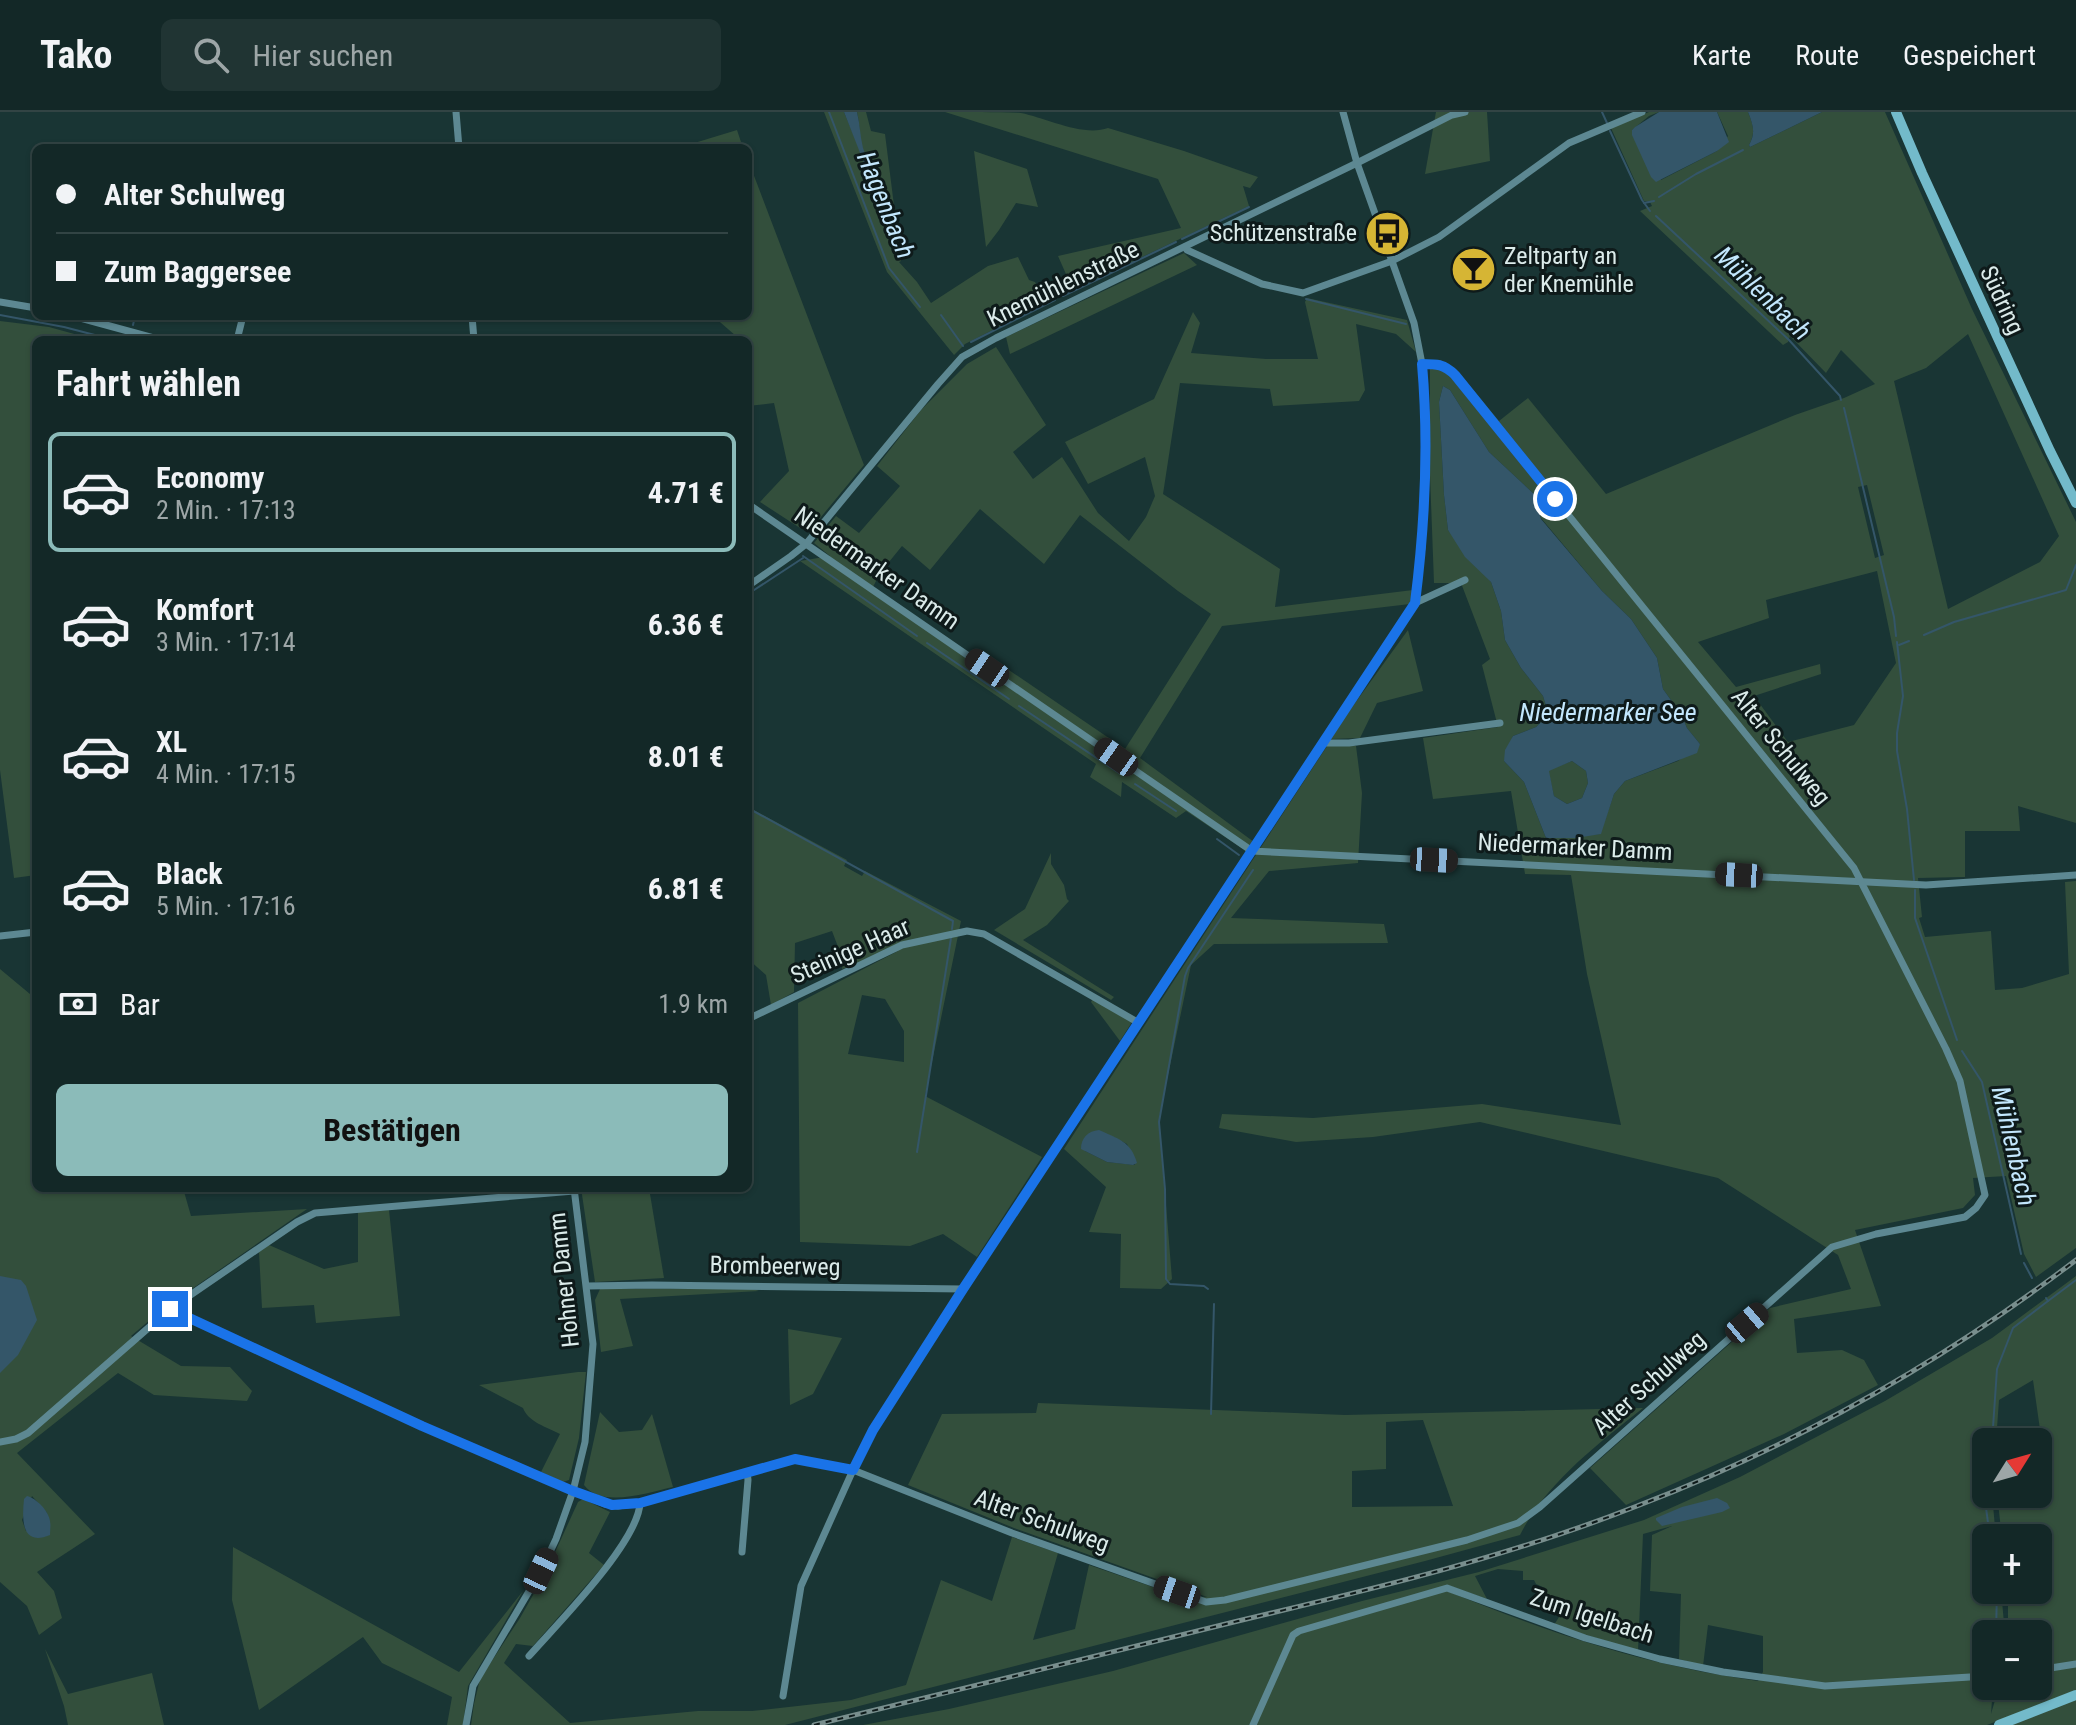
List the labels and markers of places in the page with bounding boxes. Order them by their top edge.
bus stop icon: Schützenstraße [1364,209,1412,257]
place label: Schützenstraße [1210,219,1357,247]
place label: Zeltparty an der Knemühle [1504,242,1634,298]
bar icon: Zeltparty an der Knemühle [1449,246,1497,294]

